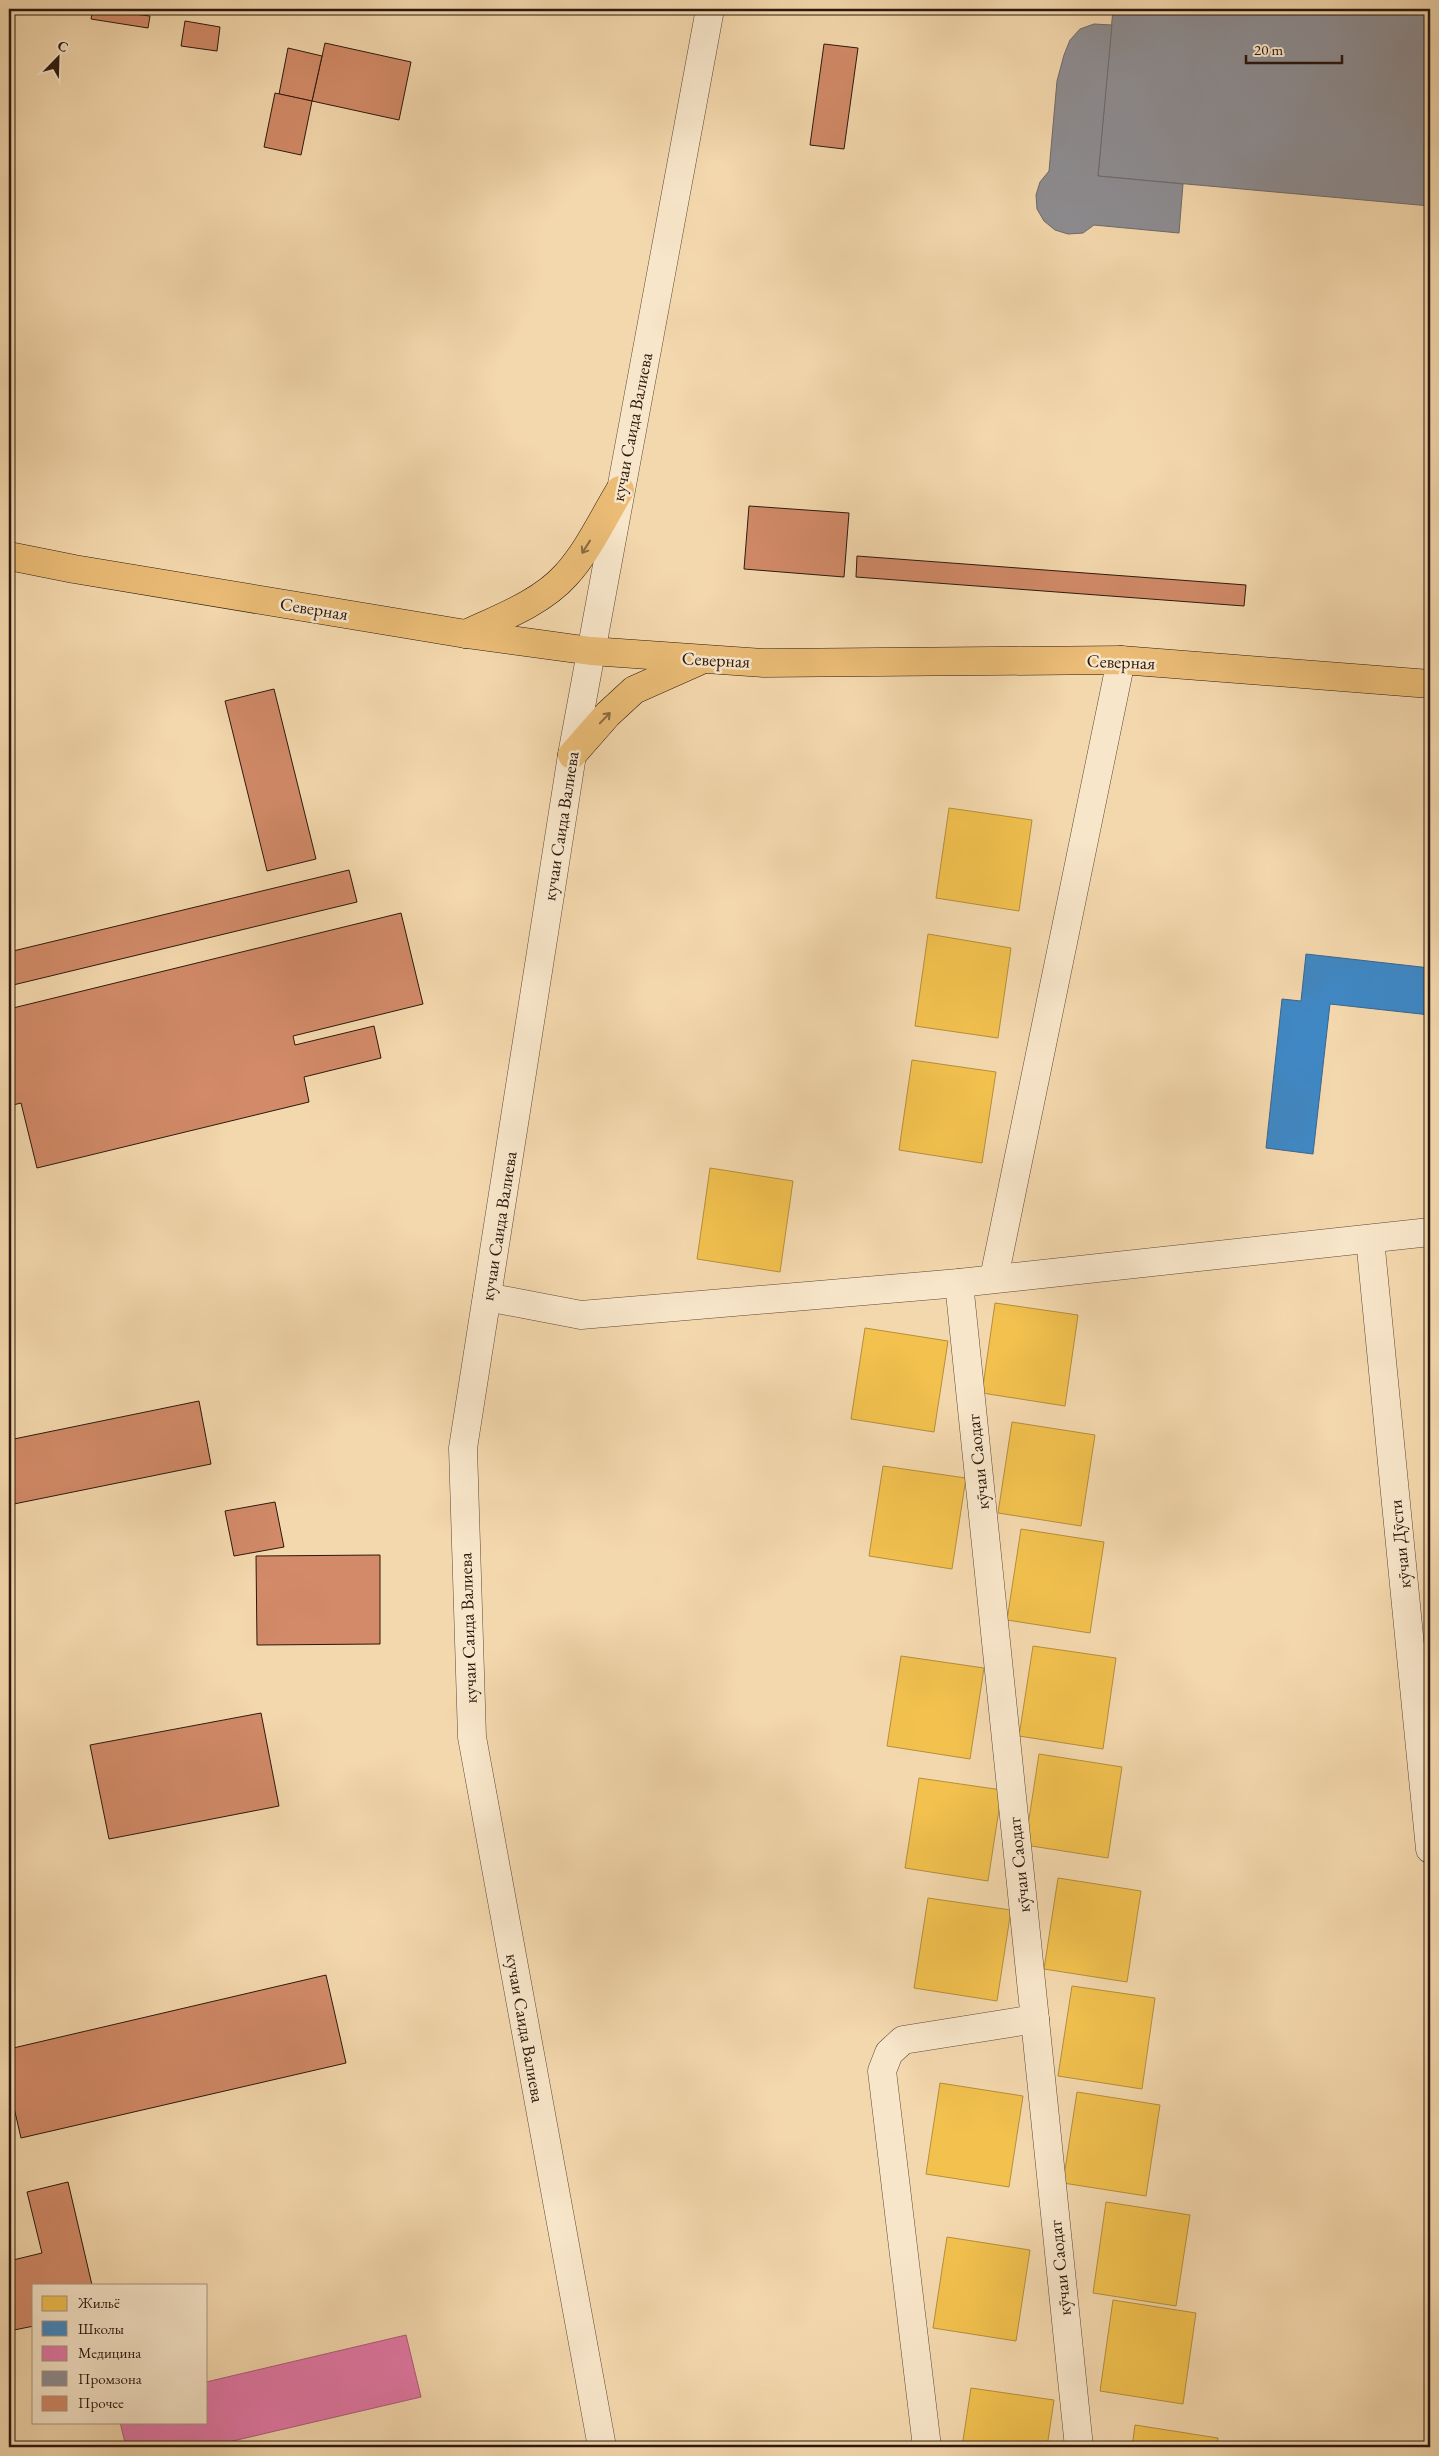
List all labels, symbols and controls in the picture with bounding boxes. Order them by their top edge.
north arrow [32,32,82,82]
scale bar [1246,32,1343,64]
text: С [55,36,71,56]
text: 20 m [1254,40,1283,59]
street label: кучаи Саида Валиева [606,350,657,503]
one-way arrow [581,540,591,554]
street label: Северная [278,592,350,625]
street label: Северная [681,646,751,673]
street label: Северная [1086,649,1156,674]
one-way arrow [598,712,611,724]
street label: кучаи Саида Валиева [537,749,584,902]
street label: кучаи Саида Валиева [475,1149,522,1302]
street label: кӯчаи Саодат [961,1412,994,1511]
street label: кӯчаи Дӯсти [1383,1498,1416,1590]
street label: кучаи Саида Валиева [453,1551,482,1704]
street label: кӯчаи Саодат [1002,1815,1035,1914]
street label: кучаи Саида Валиева [501,1952,550,2105]
street label: кӯчаи Саодат [1043,2218,1076,2317]
legend [32,2284,208,2424]
text: Жильё [77,2293,120,2312]
text: Школы [78,2319,124,2338]
text: Медицина [78,2343,141,2362]
text: Промзона [78,2369,142,2388]
text: Прочее [78,2393,124,2412]

